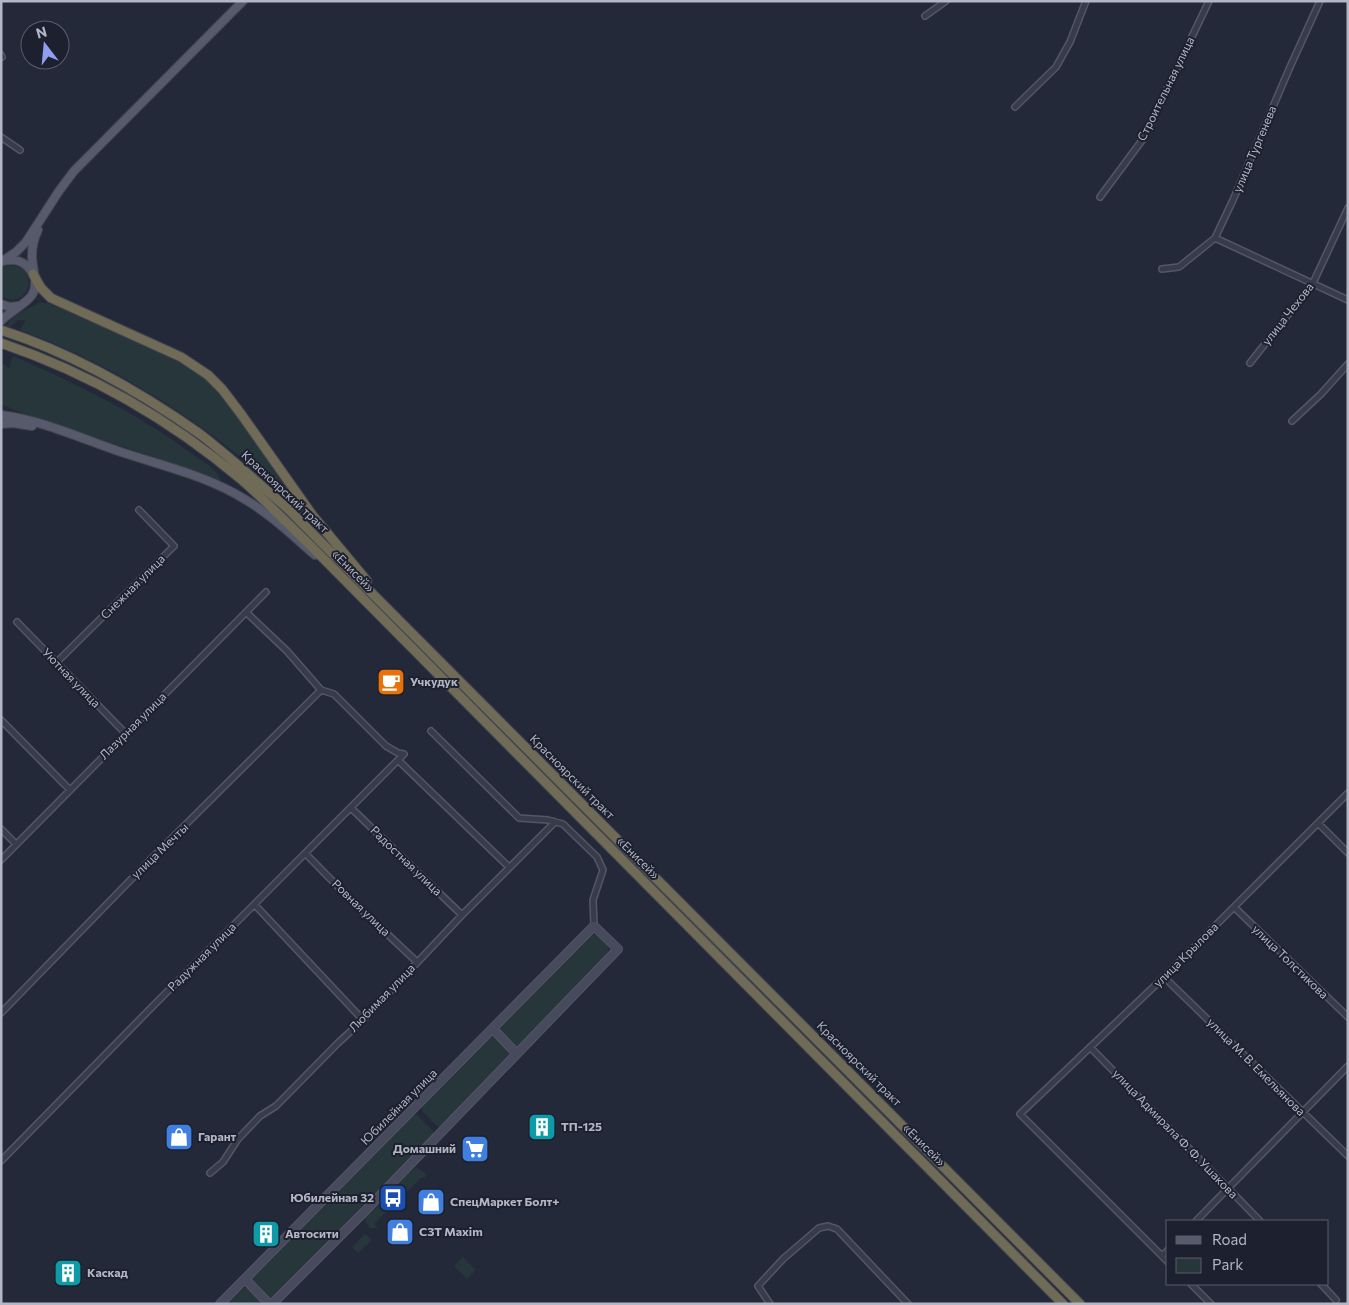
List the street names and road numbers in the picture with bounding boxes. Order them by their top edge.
street label: Строительная улица [1134,34,1196,143]
street label: улица Тургенева [1230,103,1279,194]
street label: улица Чехова [1258,279,1316,347]
street label: Красноярский тракт [239,447,332,535]
street label: «Енисей» [330,546,378,594]
street label: Снежная улица [97,551,167,621]
street label: Уютная улица [40,645,104,710]
street label: Лазурная улица [96,689,169,762]
street label: Красноярский тракт [527,731,618,822]
street label: улица Мечты [128,820,191,881]
street label: Радостная улица [368,823,445,898]
street label: «Енисей» [615,833,663,881]
street label: Ровная улица [330,876,394,938]
street label: Радужная улица [164,919,238,993]
street label: улица Крылова [1150,919,1220,989]
street label: улица Толстикова [1250,921,1332,1001]
street label: Любимая улица [345,960,417,1034]
street label: улица М. В. Емельянова [1205,1014,1309,1118]
street label: Красноярский тракт [814,1018,905,1109]
street label: Юбилейная улица [357,1065,439,1147]
street label: улица Адмирала Ф. Ф. Ушакова [1110,1066,1241,1201]
street label: «Енисей» [901,1120,949,1168]

